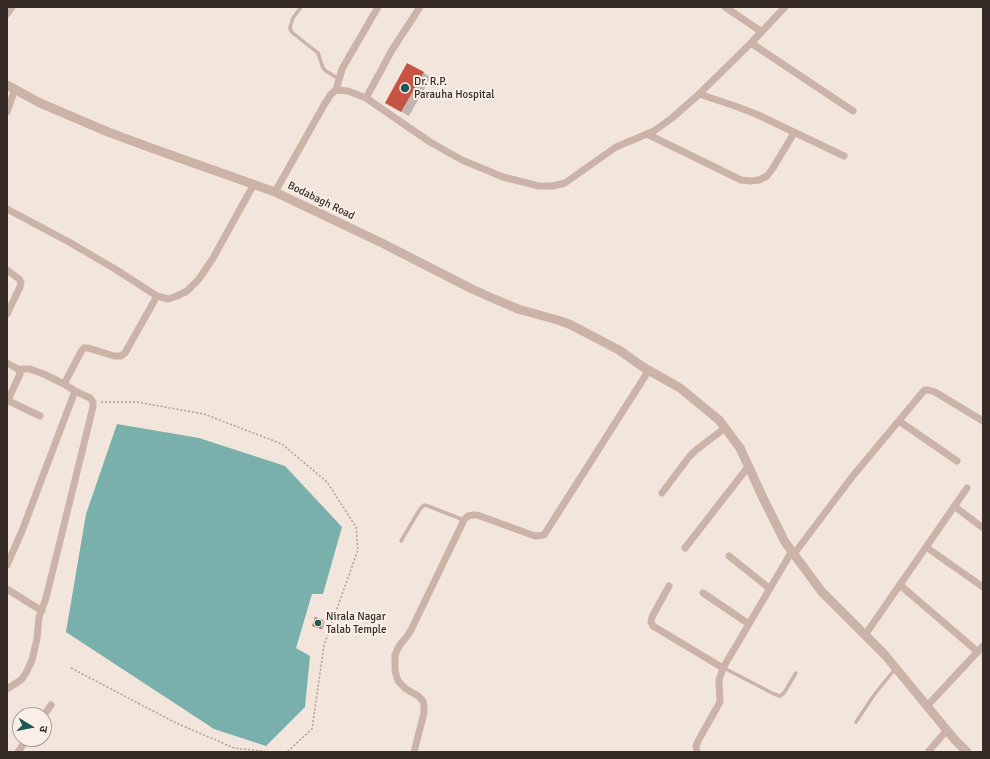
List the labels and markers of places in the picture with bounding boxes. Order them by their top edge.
place label: Dr. R.P. Parauha Hospital [414,75,494,101]
marker: Dr. R.P. Parauha Hospital [399,82,411,94]
place label: Nirala Nagar Talab Temple [326,610,386,636]
marker: Nirala Nagar Talab Temple [313,618,323,628]

